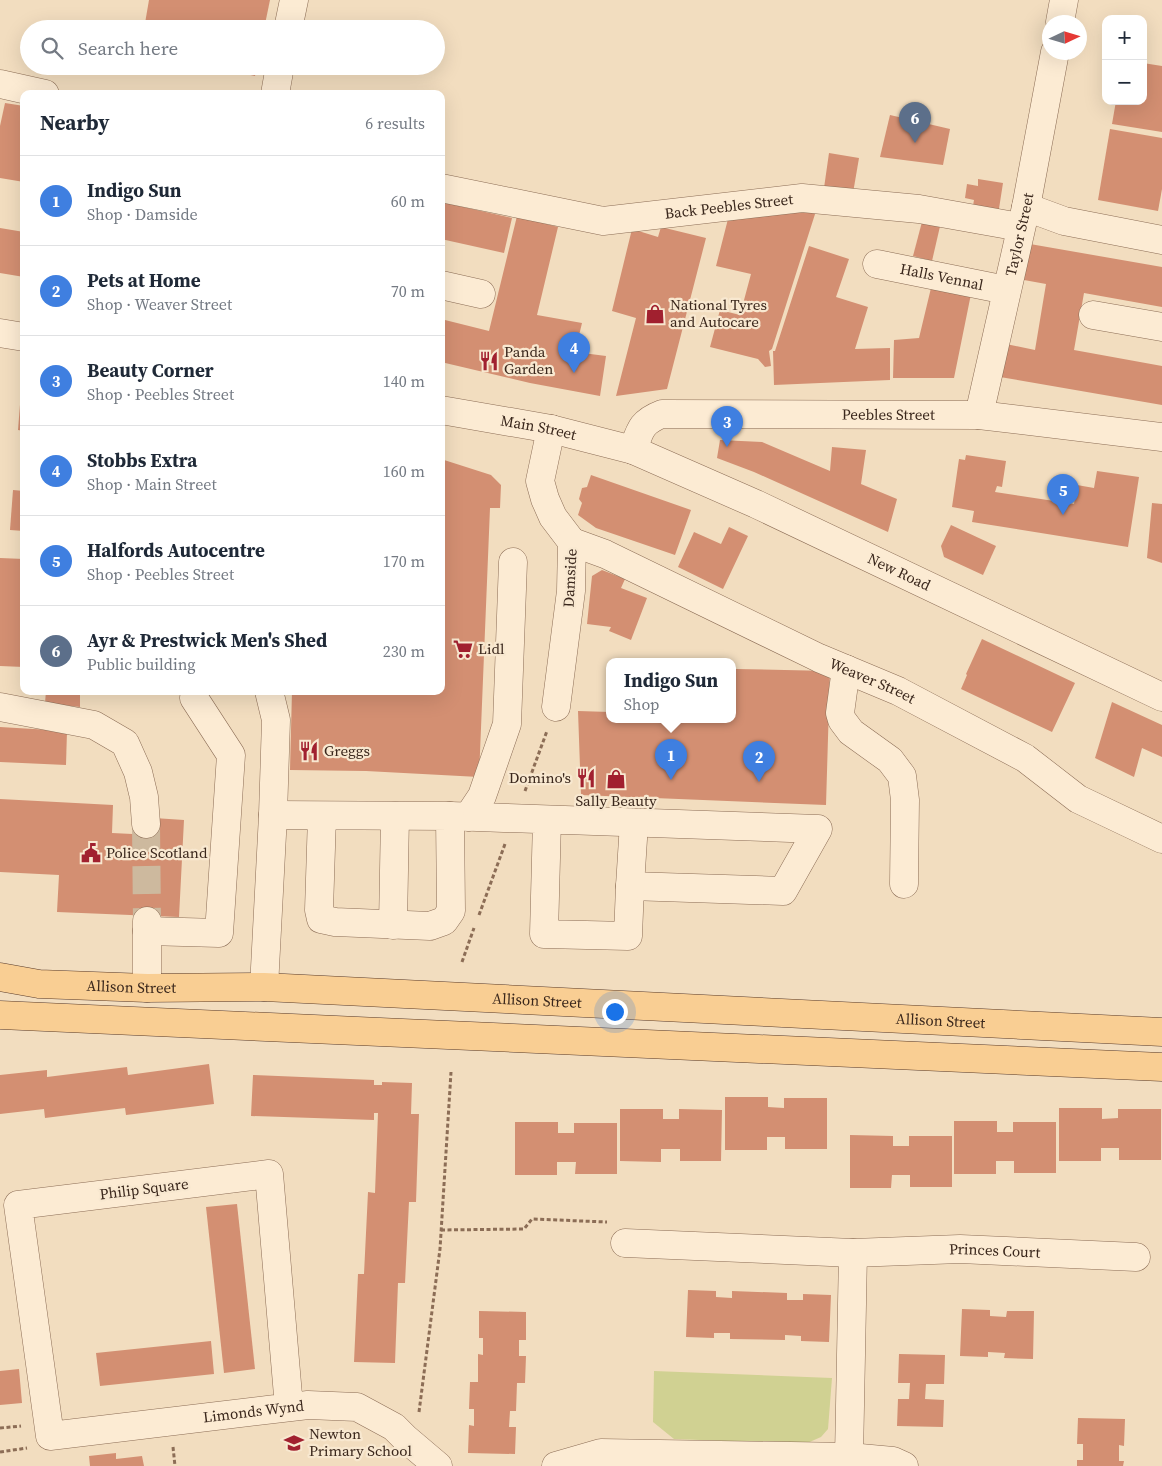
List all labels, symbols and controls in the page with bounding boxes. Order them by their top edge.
north arrow [1042,15,1087,60]
map controls [1102,15,1147,105]
button: + [1102,15,1147,60]
search box [20,20,445,75]
icon: search [38,34,66,62]
text: Search here [78,35,178,61]
button: − [1102,60,1147,105]
pin: 6 [899,102,931,143]
text: Nearby [40,108,110,137]
text: 6 results [365,112,425,134]
text: Indigo Sun [87,177,182,203]
street label: Back Peebles Street [663,188,794,224]
text: 1 [52,190,60,212]
text: 60 m [391,190,425,212]
street label: Taylor Street [1000,191,1038,278]
text: Shop · Damside [87,203,198,225]
street label: Halls Vennal [898,258,986,295]
text: Pets at Home [87,267,201,293]
text: 2 [52,280,60,302]
text: 70 m [391,280,425,302]
text: Shop · Weaver Street [87,293,232,315]
place label: National Tyres and Autocare [670,294,767,332]
shop icon: National Tyres and Autocare [644,303,666,325]
pin: 4 [558,332,590,373]
place label: Panda Garden [504,341,553,379]
restaurant icon: Panda Garden [478,350,500,372]
text: Beauty Corner [87,357,214,383]
text: 3 [52,370,60,392]
text: 140 m [383,370,425,392]
text: Shop · Peebles Street [87,383,234,405]
street label: Peebles Street [842,404,935,425]
pin: 3 [711,406,743,447]
street label: Main Street [499,409,579,445]
text: Stobbs Extra [87,447,197,473]
text: 4 [52,460,60,482]
text: 160 m [383,460,425,482]
text: Shop · Main Street [87,473,217,495]
pin: 5 [1047,474,1079,515]
text: Halfords Autocentre [87,537,265,563]
street label: Damside [557,548,582,608]
street label: New Road [864,548,935,596]
text: 5 [52,550,60,572]
text: 170 m [383,550,425,572]
text: Shop · Peebles Street [87,563,234,585]
text: Ayr & Prestwick Men's Shed [87,627,327,653]
supermarket icon: Lidl [452,638,474,660]
place label: Lidl [478,638,505,659]
text: 6 [52,640,60,662]
text: 230 m [383,640,425,662]
street label: Weaver Street [826,652,919,708]
text: Public building [87,653,196,675]
popup [606,658,736,723]
text: Indigo Sun [624,667,718,693]
text: Shop [624,693,659,715]
pin: 1 [655,739,687,780]
restaurant icon: Greggs [298,740,320,762]
place label: Greggs [324,740,370,761]
pin: 2 [743,741,775,782]
place label: Domino's [509,767,571,788]
restaurant icon: Domino's [575,767,597,789]
shop icon: Sally Beauty [605,768,627,790]
place label: Sally Beauty [575,790,657,811]
public building icon: Police Scotland [80,842,102,864]
place label: Police Scotland [106,842,208,863]
street label: Allison Street [86,975,176,998]
street label: Allison Street [492,987,582,1013]
your location [602,999,628,1025]
street label: Allison Street [895,1008,986,1033]
street label: Philip Square [98,1173,190,1204]
street label: Princes Court [949,1238,1041,1263]
street label: Limonds Wynd [202,1395,306,1428]
place label: Newton Primary School [309,1423,412,1461]
school or university icon: Newton Primary School [283,1432,305,1454]

